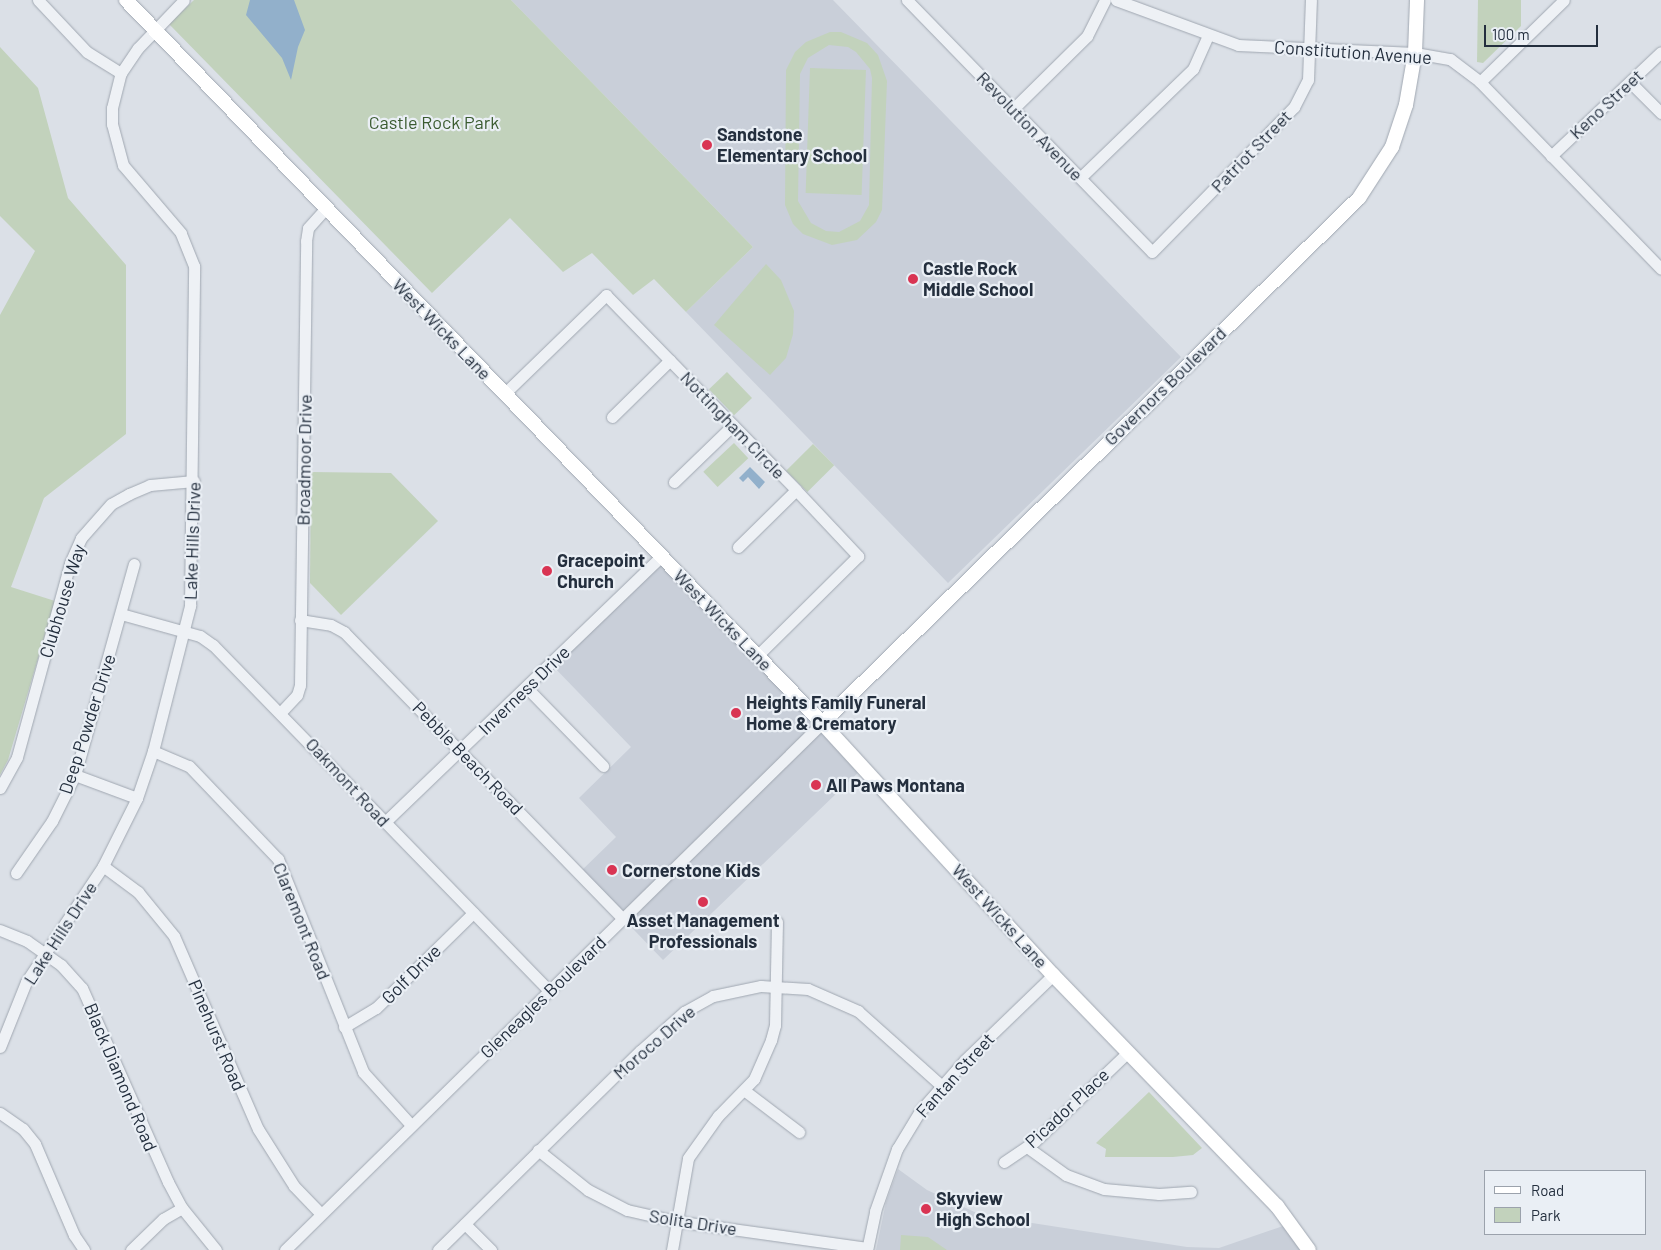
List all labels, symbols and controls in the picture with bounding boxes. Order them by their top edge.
scale bar [1486,15,1600,47]
text: 100 m [1492,25,1530,43]
street label: Constitution Avenue [1274,36,1432,68]
street label: Keno Street [1565,65,1647,143]
street label: Revolution Avenue [972,67,1088,185]
street label: Patriot Street [1206,105,1296,197]
park label: Castle Rock Park [369,111,499,133]
place label: Sandstone Elementary School [717,124,867,166]
marker: Sandstone Elementary School [701,139,713,151]
place label: Castle Rock Middle School [923,258,1033,300]
marker: Castle Rock Middle School [907,273,919,285]
street label: West Wicks Lane [388,274,496,384]
street label: Governors Boulevard [1100,322,1230,450]
street label: Nottingham Circle [676,367,790,483]
street label: Broadmoor Drive [292,394,316,526]
street label: Lake Hills Drive [179,482,205,600]
street label: Clubhouse Way [34,542,90,660]
place label: Gracepoint Church [557,550,645,592]
marker: Gracepoint Church [541,565,553,577]
street label: West Wicks Lane [669,565,777,675]
street label: Inverness Drive [474,641,574,739]
street label: Deep Powder Drive [54,651,120,797]
place label: Heights Family Funeral Home & Crematory [746,692,926,734]
street label: Pebble Beach Road [408,697,528,819]
marker: Heights Family Funeral Home & Crematory [730,707,742,719]
street label: Oakmont Road [301,733,395,831]
place label: All Paws Montana [826,774,965,796]
marker: All Paws Montana [810,779,822,791]
street label: Claremont Road [269,859,335,983]
place label: Cornerstone Kids [622,859,760,881]
street label: West Wicks Lane [948,859,1052,973]
marker: Cornerstone Kids [606,864,618,876]
street label: Lake Hills Drive [19,878,101,988]
marker: Asset Management Professionals [697,896,709,908]
place label: Asset Management Professionals [626,910,780,952]
street label: Gleneagles Boulevard [476,931,610,1063]
street label: Golf Drive [377,940,445,1008]
street label: Pinehurst Road [184,976,250,1094]
street label: Black Diamond Road [80,1000,162,1154]
street label: Moroco Drive [609,1000,699,1084]
street label: Fantan Street [911,1028,999,1122]
street label: Picador Place [1021,1064,1113,1152]
legend [1484,1170,1646,1235]
text: Road [1531,1181,1564,1199]
place label: Skyview High School [936,1188,1030,1230]
marker: Skyview High School [920,1203,932,1215]
street label: Solita Drive [648,1204,738,1240]
text: Park [1531,1206,1560,1224]

